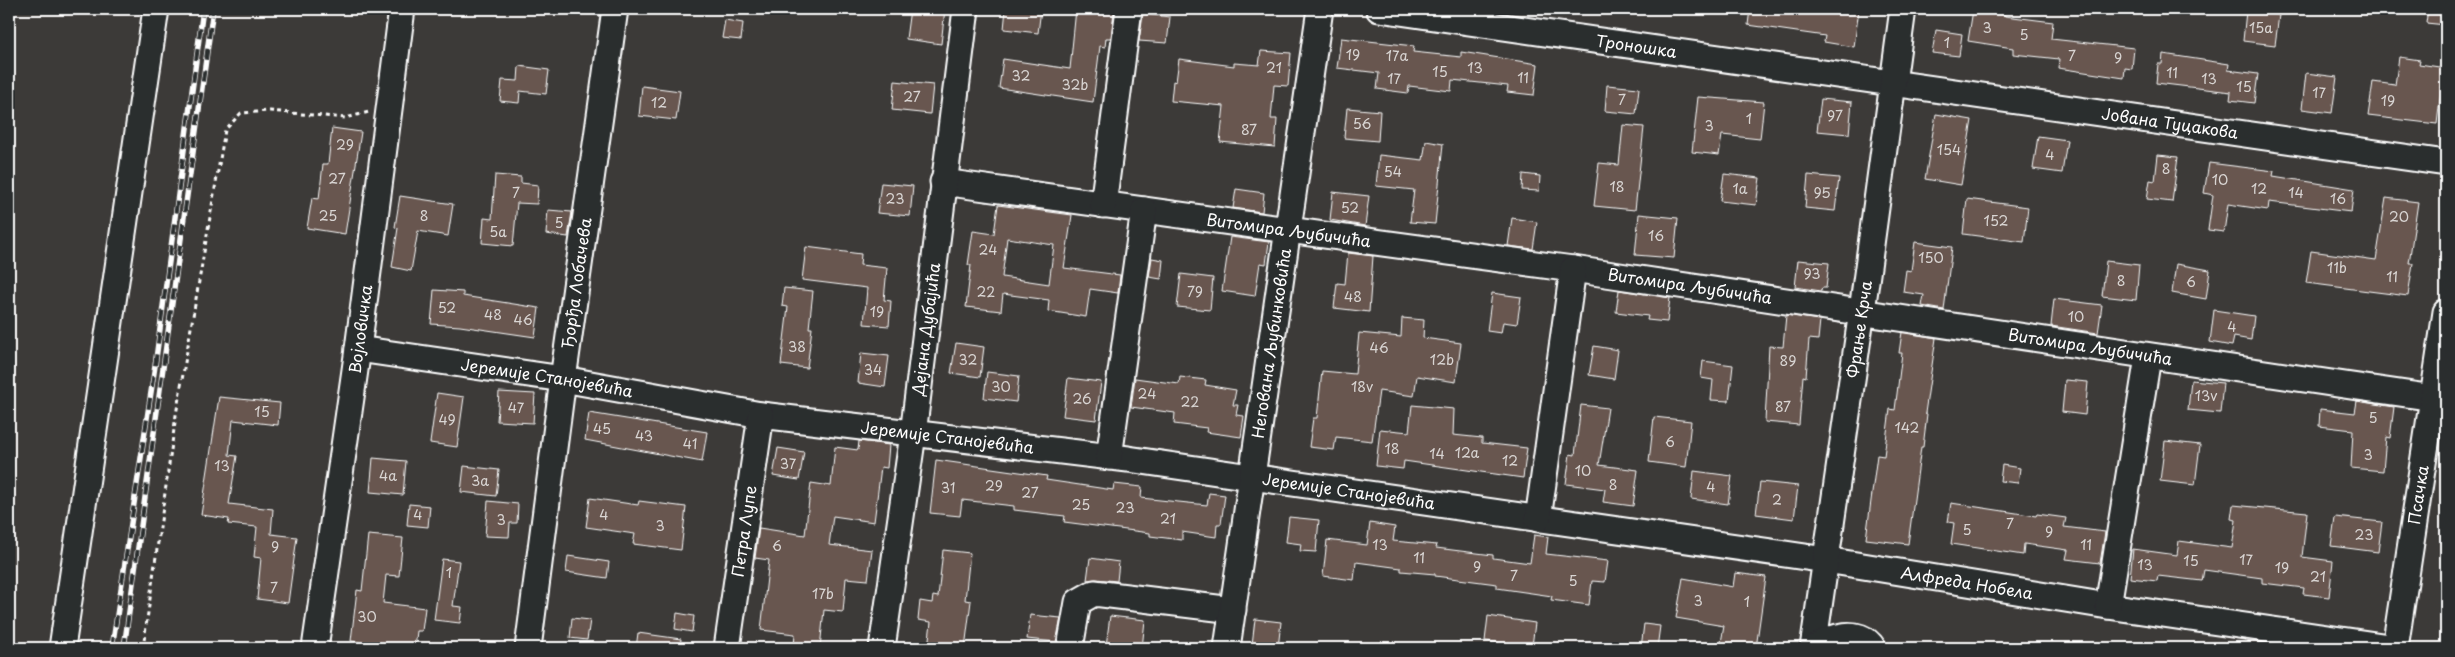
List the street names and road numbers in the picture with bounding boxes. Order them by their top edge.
street label: Троношка [1595,27,1678,63]
street label: Јована Туцакова [2100,100,2240,144]
street label: Витомира Љубичића [1205,206,1373,252]
street label: Ђорђа Лобачева [554,216,597,350]
street label: Негована Љубинковића [1245,247,1296,440]
street label: Дејана Дубајића [905,261,945,398]
street label: Витомира Љубичића [1606,261,1774,309]
street label: Фрање Крча [1839,279,1877,379]
street label: Војловичка [342,283,377,375]
street label: Витомира Љубичића [2007,321,2174,370]
street label: Јеремије Станојевића [459,351,635,403]
street label: Јеремије Станојевића [859,414,1035,459]
street label: Псачка [2401,463,2434,526]
street label: Јеремије Станојевића [1261,466,1437,514]
street label: Петра Лупе [725,483,762,579]
street label: Алфреда Нобела [1899,559,2035,605]

